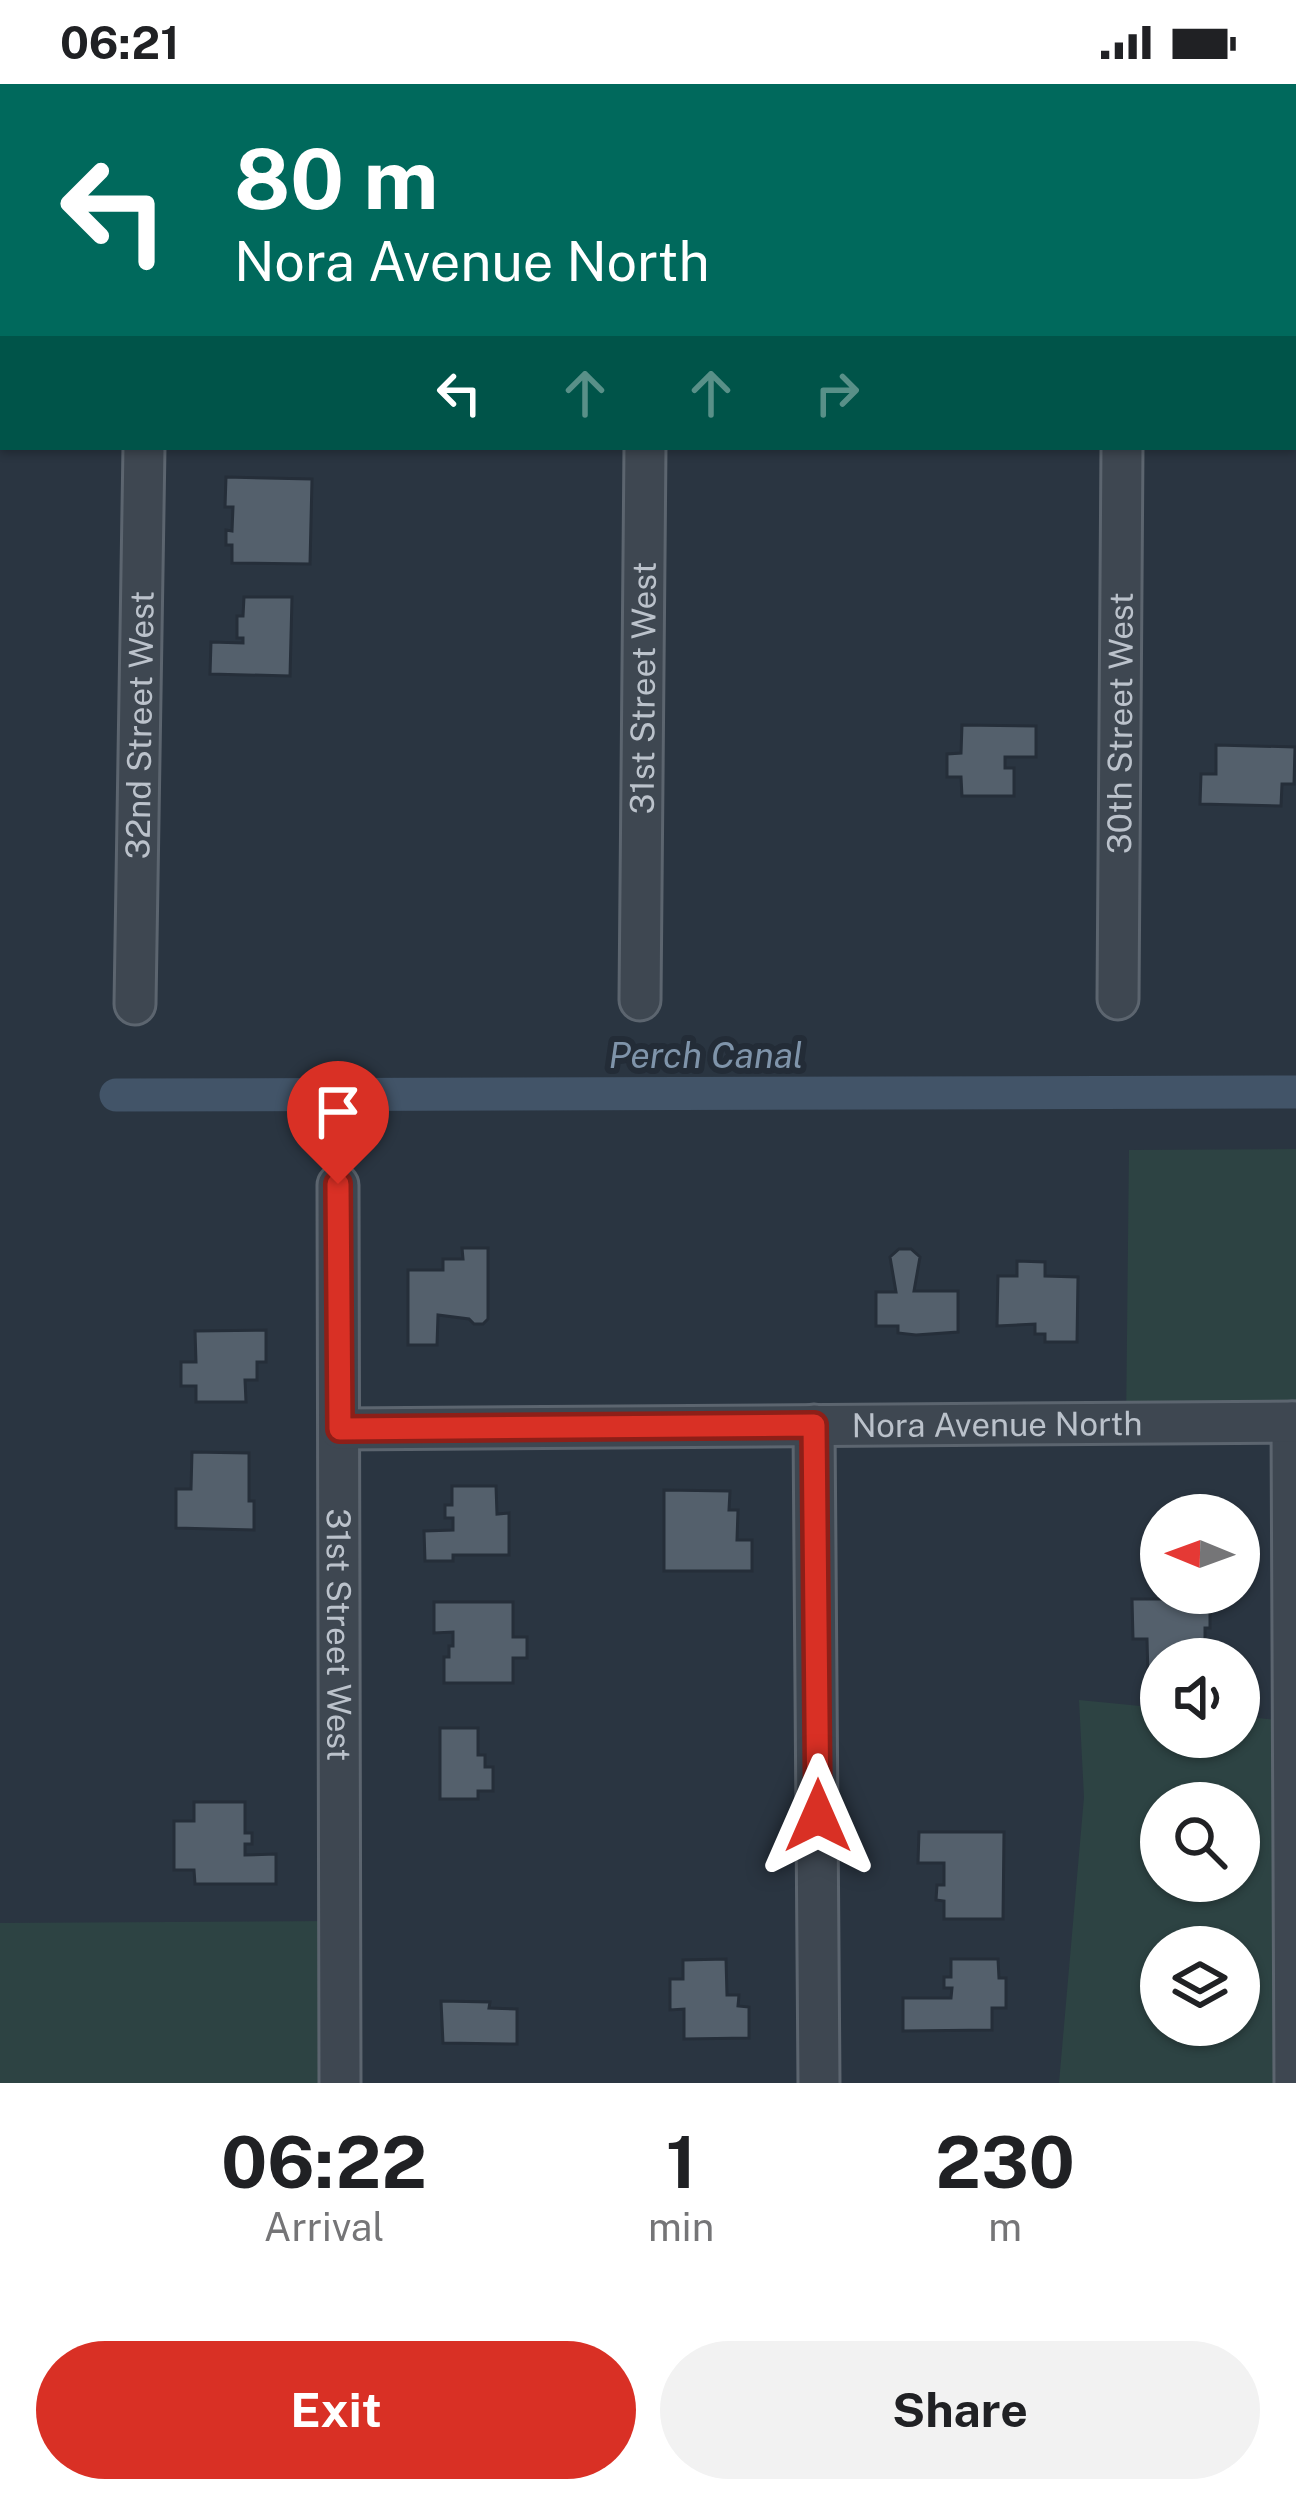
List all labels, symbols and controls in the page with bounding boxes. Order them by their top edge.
text: 06:21 [60,16,179,69]
text: 80 m [234,129,438,228]
icon: left [36,132,192,288]
text: Nora Avenue North [234,230,710,293]
icon: left [426,360,492,426]
icon: ahead [552,360,618,426]
icon: ahead [678,360,744,426]
icon: right [804,360,870,426]
street label: 31st Street West [623,561,663,815]
street label: 32nd Street West [118,590,161,860]
street label: 30th Street West [1100,592,1140,854]
water label: Perch Canal [608,1034,804,1076]
pin [287,1061,389,1184]
icon: arrive [305,1079,371,1145]
street label: Nora Avenue North [851,1404,1143,1444]
north arrow [1140,1494,1260,1614]
map controls [1140,1494,1260,2046]
street label: 31st Street West [320,1509,358,1761]
button: sound [1140,1638,1260,1758]
position arrow [755,1753,881,1879]
button: search [1140,1782,1260,1902]
button: layers [1140,1926,1260,2046]
text: 06:22 [221,2120,427,2204]
text: 1 [666,2120,697,2204]
text: 230 [935,2120,1075,2204]
text: Arrival [264,2204,384,2250]
text: min [648,2204,714,2250]
text: m [988,2204,1022,2250]
button: Exit [36,2341,636,2479]
button: Share [660,2341,1260,2479]

